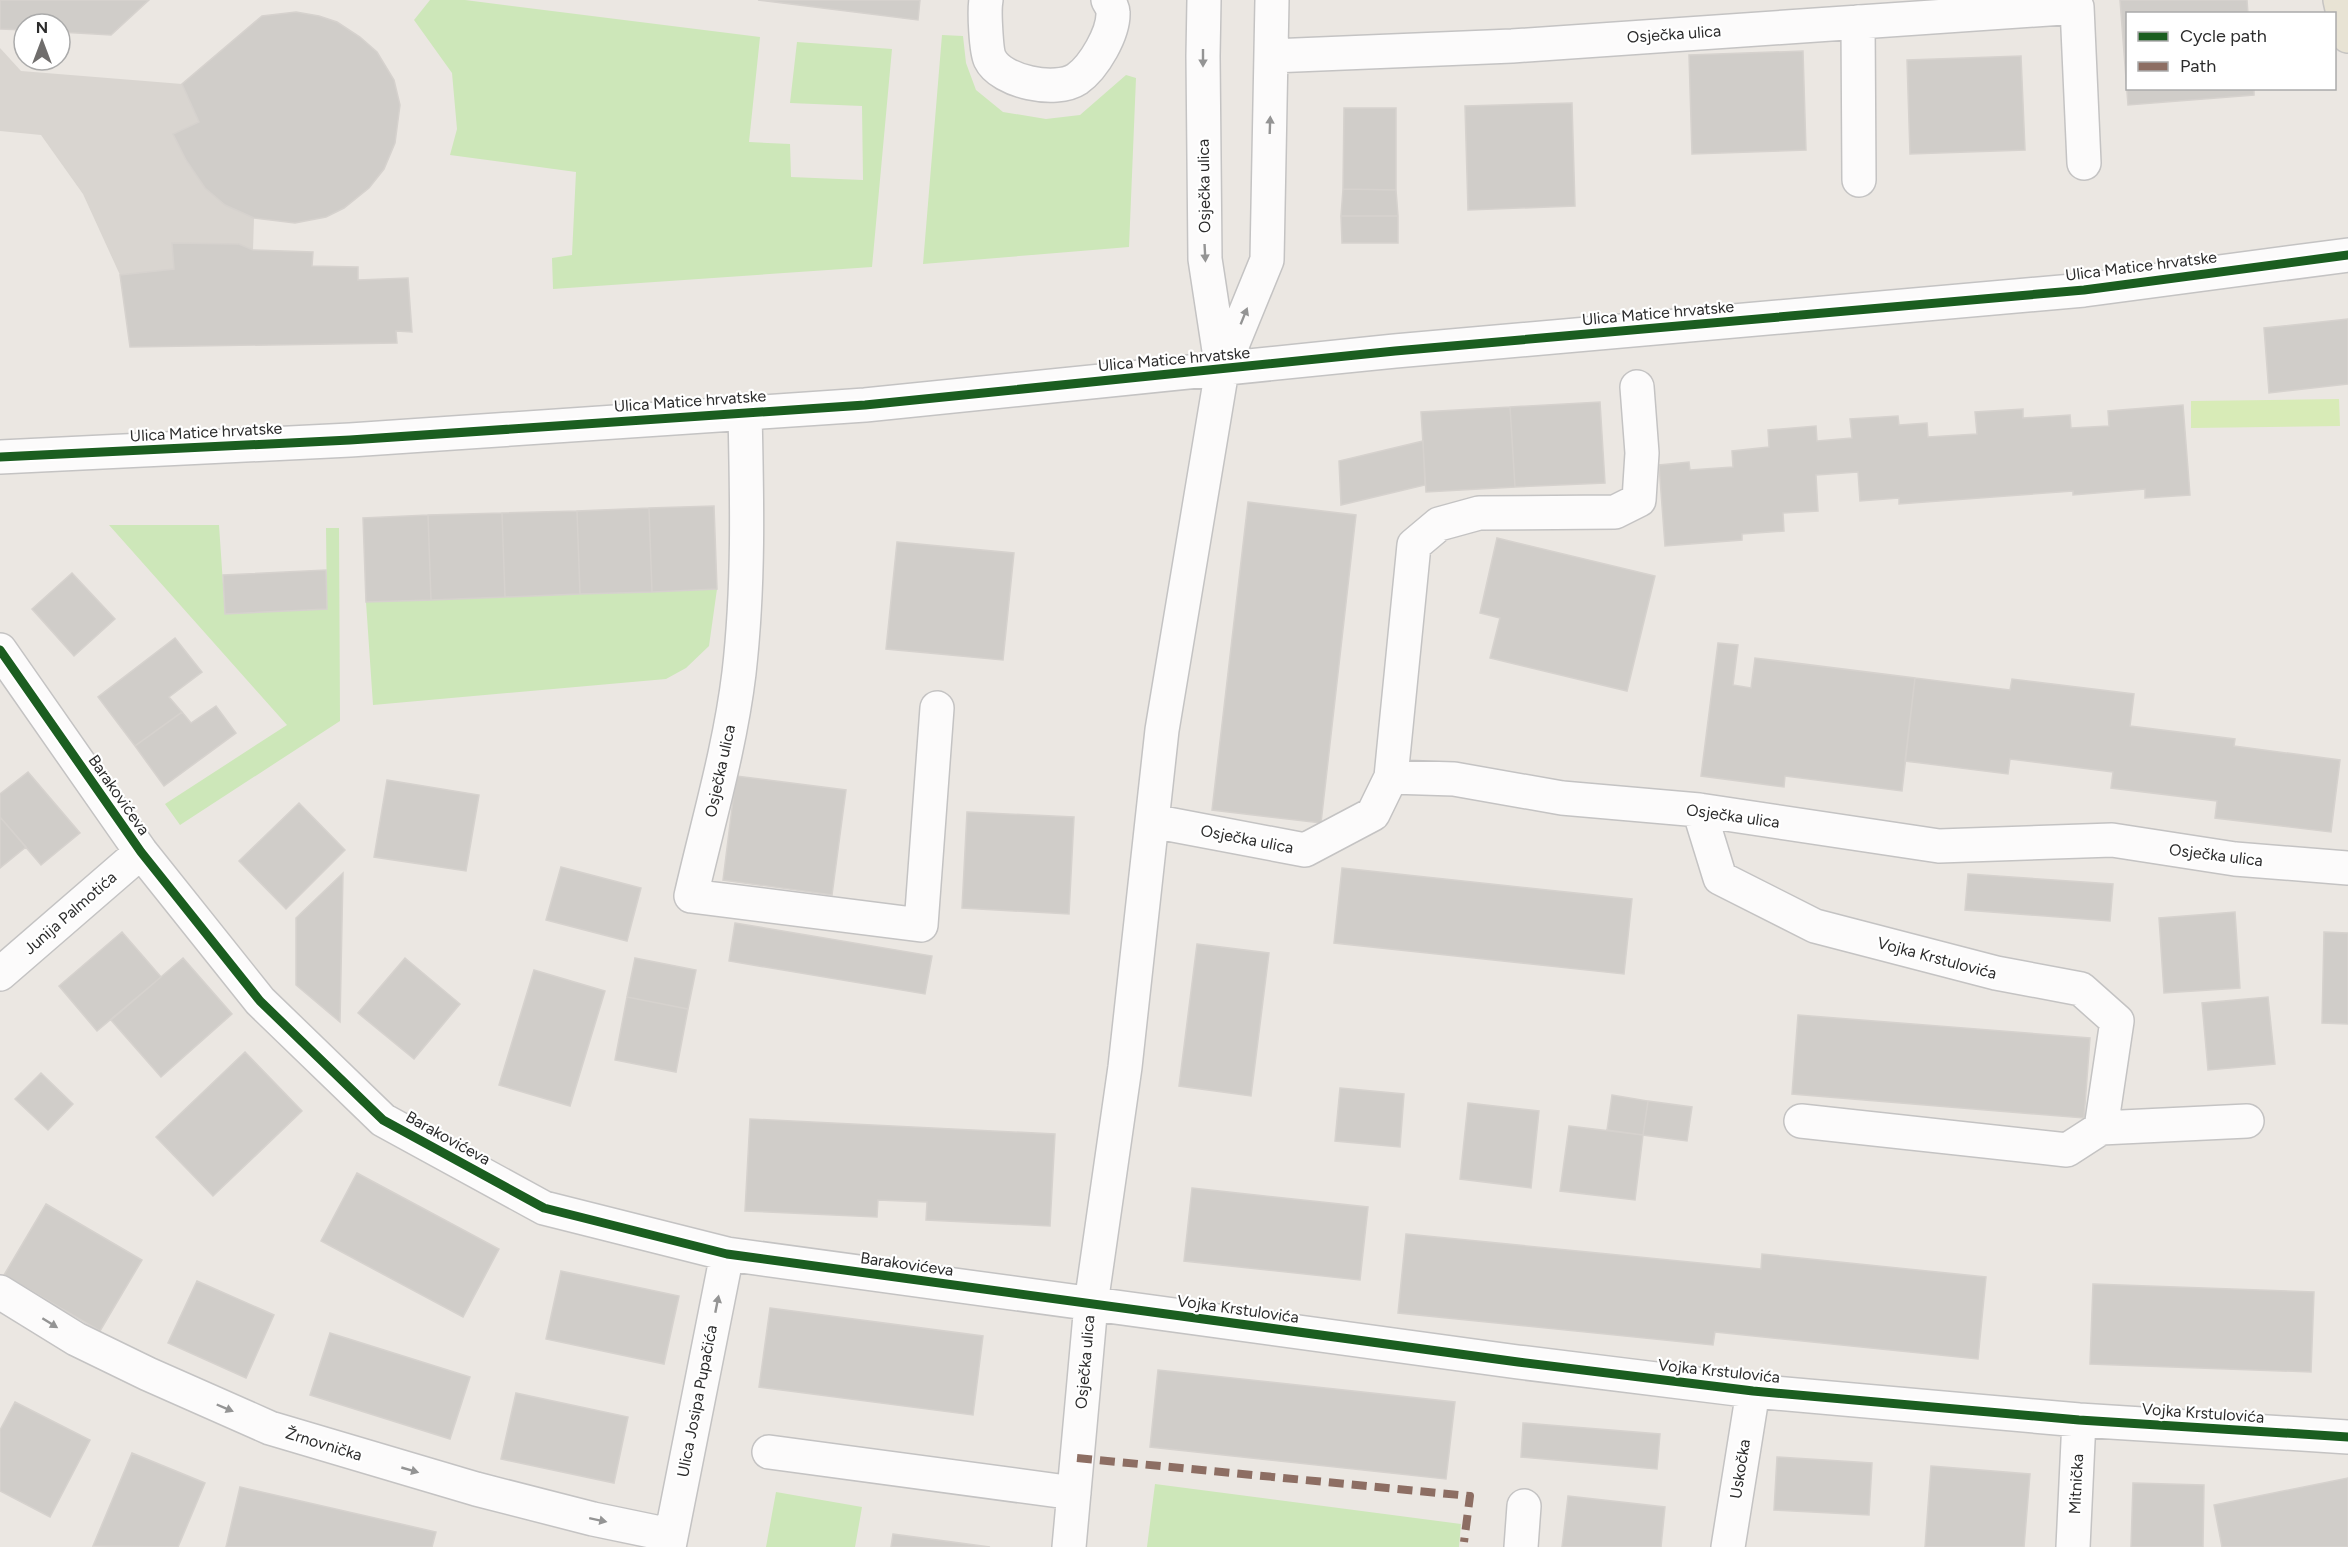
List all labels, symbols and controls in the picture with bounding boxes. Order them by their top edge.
north arrow [12,12,72,72]
legend [2126,12,2336,90]
text: N [36,18,48,37]
street label: Osječka ulica [1626,21,1722,47]
text: Cycle path [2180,25,2267,47]
one-way arrow [1198,49,1208,68]
text: Path [2180,55,2216,77]
one-way arrow [1265,116,1275,135]
street label: Osječka ulica [1194,139,1214,233]
one-way arrow [1201,244,1210,263]
street label: Ulica Matice hrvatske [2064,247,2218,285]
street label: Ulica Matice hrvatske [1581,297,1735,329]
one-way arrow [1239,306,1249,324]
street label: Ulica Matice hrvatske [1097,343,1251,375]
street label: Ulica Matice hrvatske [613,386,767,416]
street label: Ulica Matice hrvatske [129,419,283,445]
street label: Osječka ulica [701,723,739,819]
street label: Barakovićeva [84,751,154,839]
street label: Osječka ulica [1685,800,1781,832]
street label: Osječka ulica [1199,821,1295,857]
street label: Osječka ulica [2168,840,2264,870]
street label: Junija Palmotića [20,868,120,958]
street label: Vojka Krstulovića [1875,933,1999,983]
street label: Barakovićeva [402,1107,494,1169]
street label: Barakovićeva [859,1248,955,1280]
street label: Vojka Krstulovića [1176,1291,1300,1327]
one-way arrow [712,1295,722,1313]
street label: Osječka ulica [1071,1314,1099,1410]
one-way arrow [42,1317,58,1328]
street label: Ulica Josipa Pupačića [673,1323,721,1479]
street label: Vojka Krstulovića [1657,1355,1781,1387]
street label: Vojka Krstulovića [2141,1399,2265,1427]
one-way arrow [216,1404,234,1413]
street label: Žrnovnička [283,1423,365,1465]
street label: Uskočka [1726,1438,1754,1500]
street label: Mitnička [2065,1453,2087,1515]
one-way arrow [401,1465,419,1475]
one-way arrow [589,1516,608,1525]

